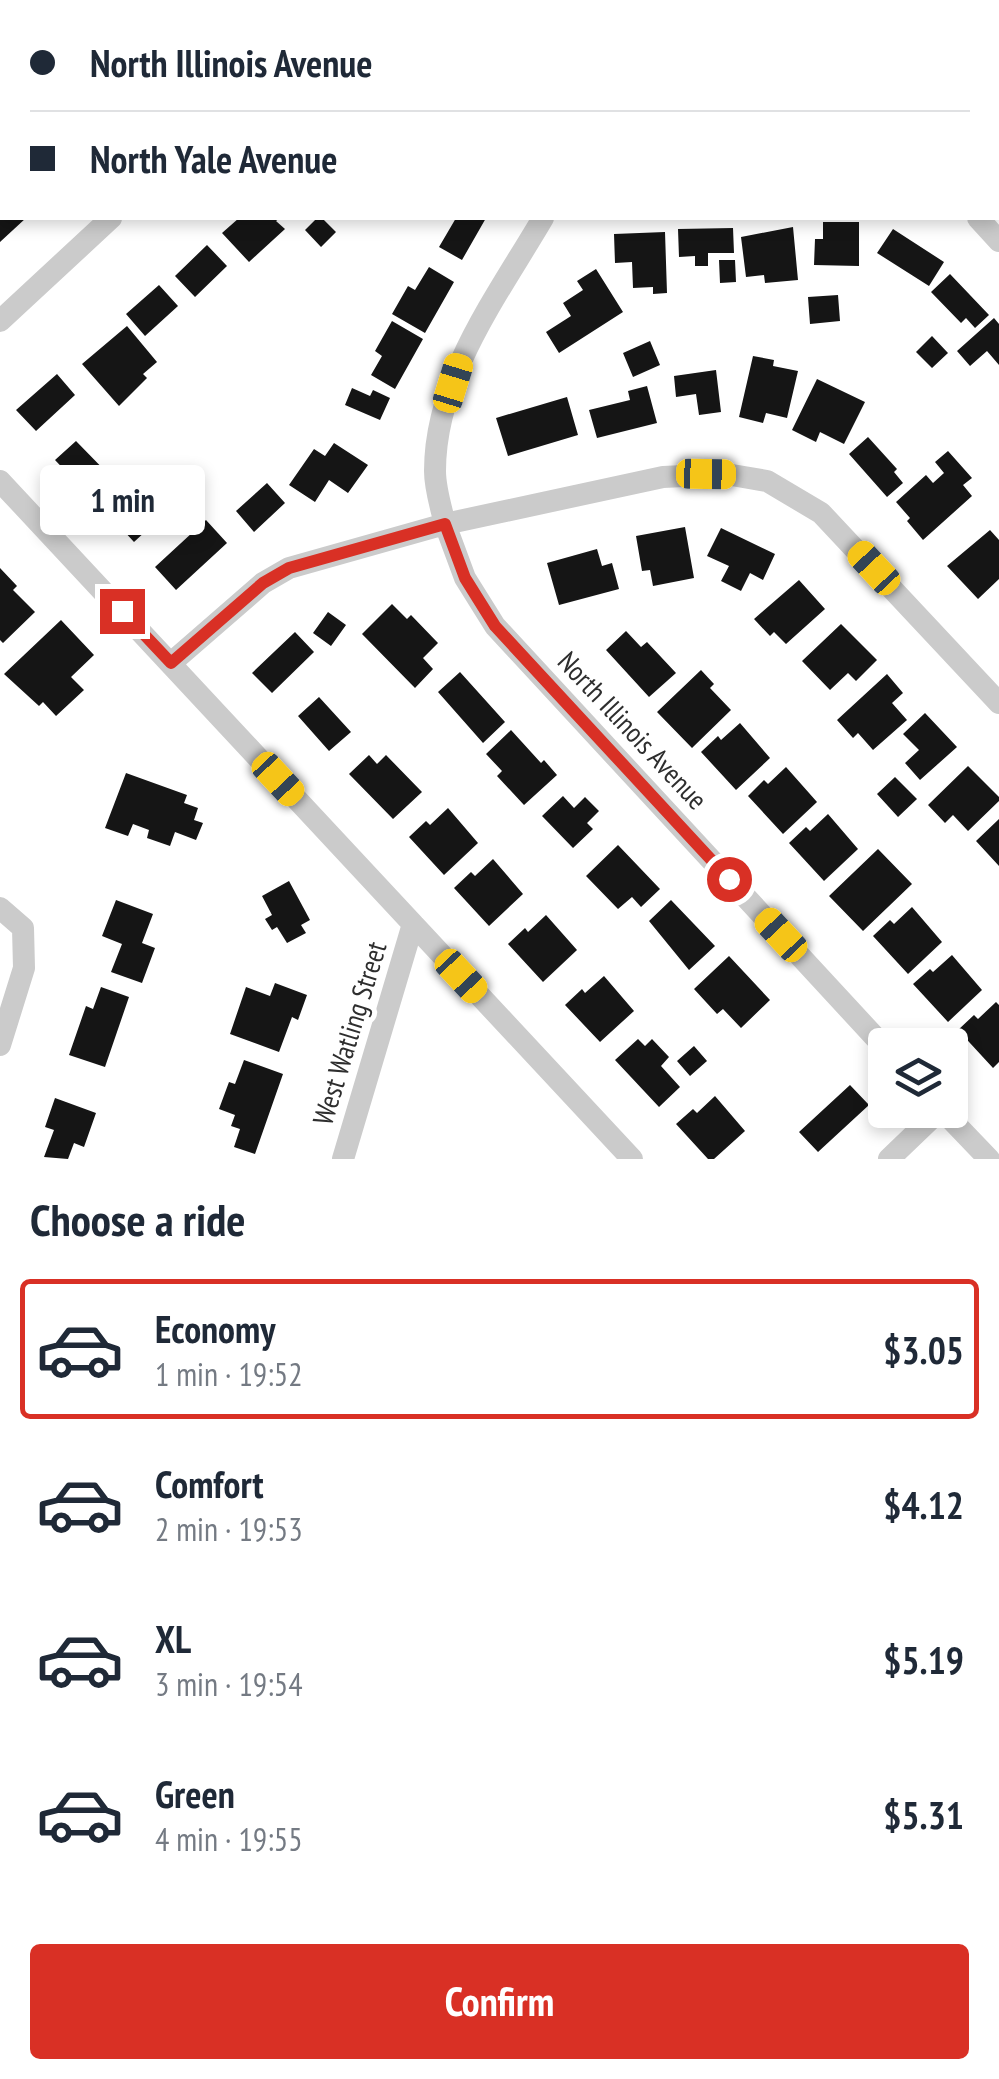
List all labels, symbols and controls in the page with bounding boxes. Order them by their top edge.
text: North Illinois Avenue [90,38,373,87]
text: North Yale Avenue [90,134,337,183]
car [430,350,476,416]
car [676,458,736,490]
callout: 1 min [39,466,204,536]
text: 1 min [90,479,155,521]
car [843,536,905,600]
route end [100,589,145,634]
street label: North Illinois Avenue [550,643,716,817]
car [247,747,309,811]
route start [707,857,752,902]
car [750,903,812,967]
street label: West Watling Street [304,937,395,1129]
car [430,944,492,1008]
map controls [868,1028,968,1128]
button: layers [868,1028,968,1128]
text: Choose a ride [30,1190,245,1248]
icon: car [35,1304,125,1394]
text: Economy [155,1304,275,1353]
text: $3.05 [883,1325,964,1374]
text: 1 min · 19:52 [155,1353,303,1395]
icon: car [35,1459,125,1549]
text: Comfort [155,1459,264,1508]
text: $4.12 [883,1480,964,1529]
text: 2 min · 19:53 [155,1508,303,1550]
icon: car [35,1614,125,1704]
text: XL [155,1614,191,1663]
text: $5.19 [883,1635,964,1684]
text: 3 min · 19:54 [155,1663,303,1705]
icon: car [35,1769,125,1859]
text: Green [155,1769,235,1818]
text: $5.31 [883,1790,964,1839]
text: 4 min · 19:55 [155,1818,303,1860]
button: Confirm [30,1944,969,2059]

